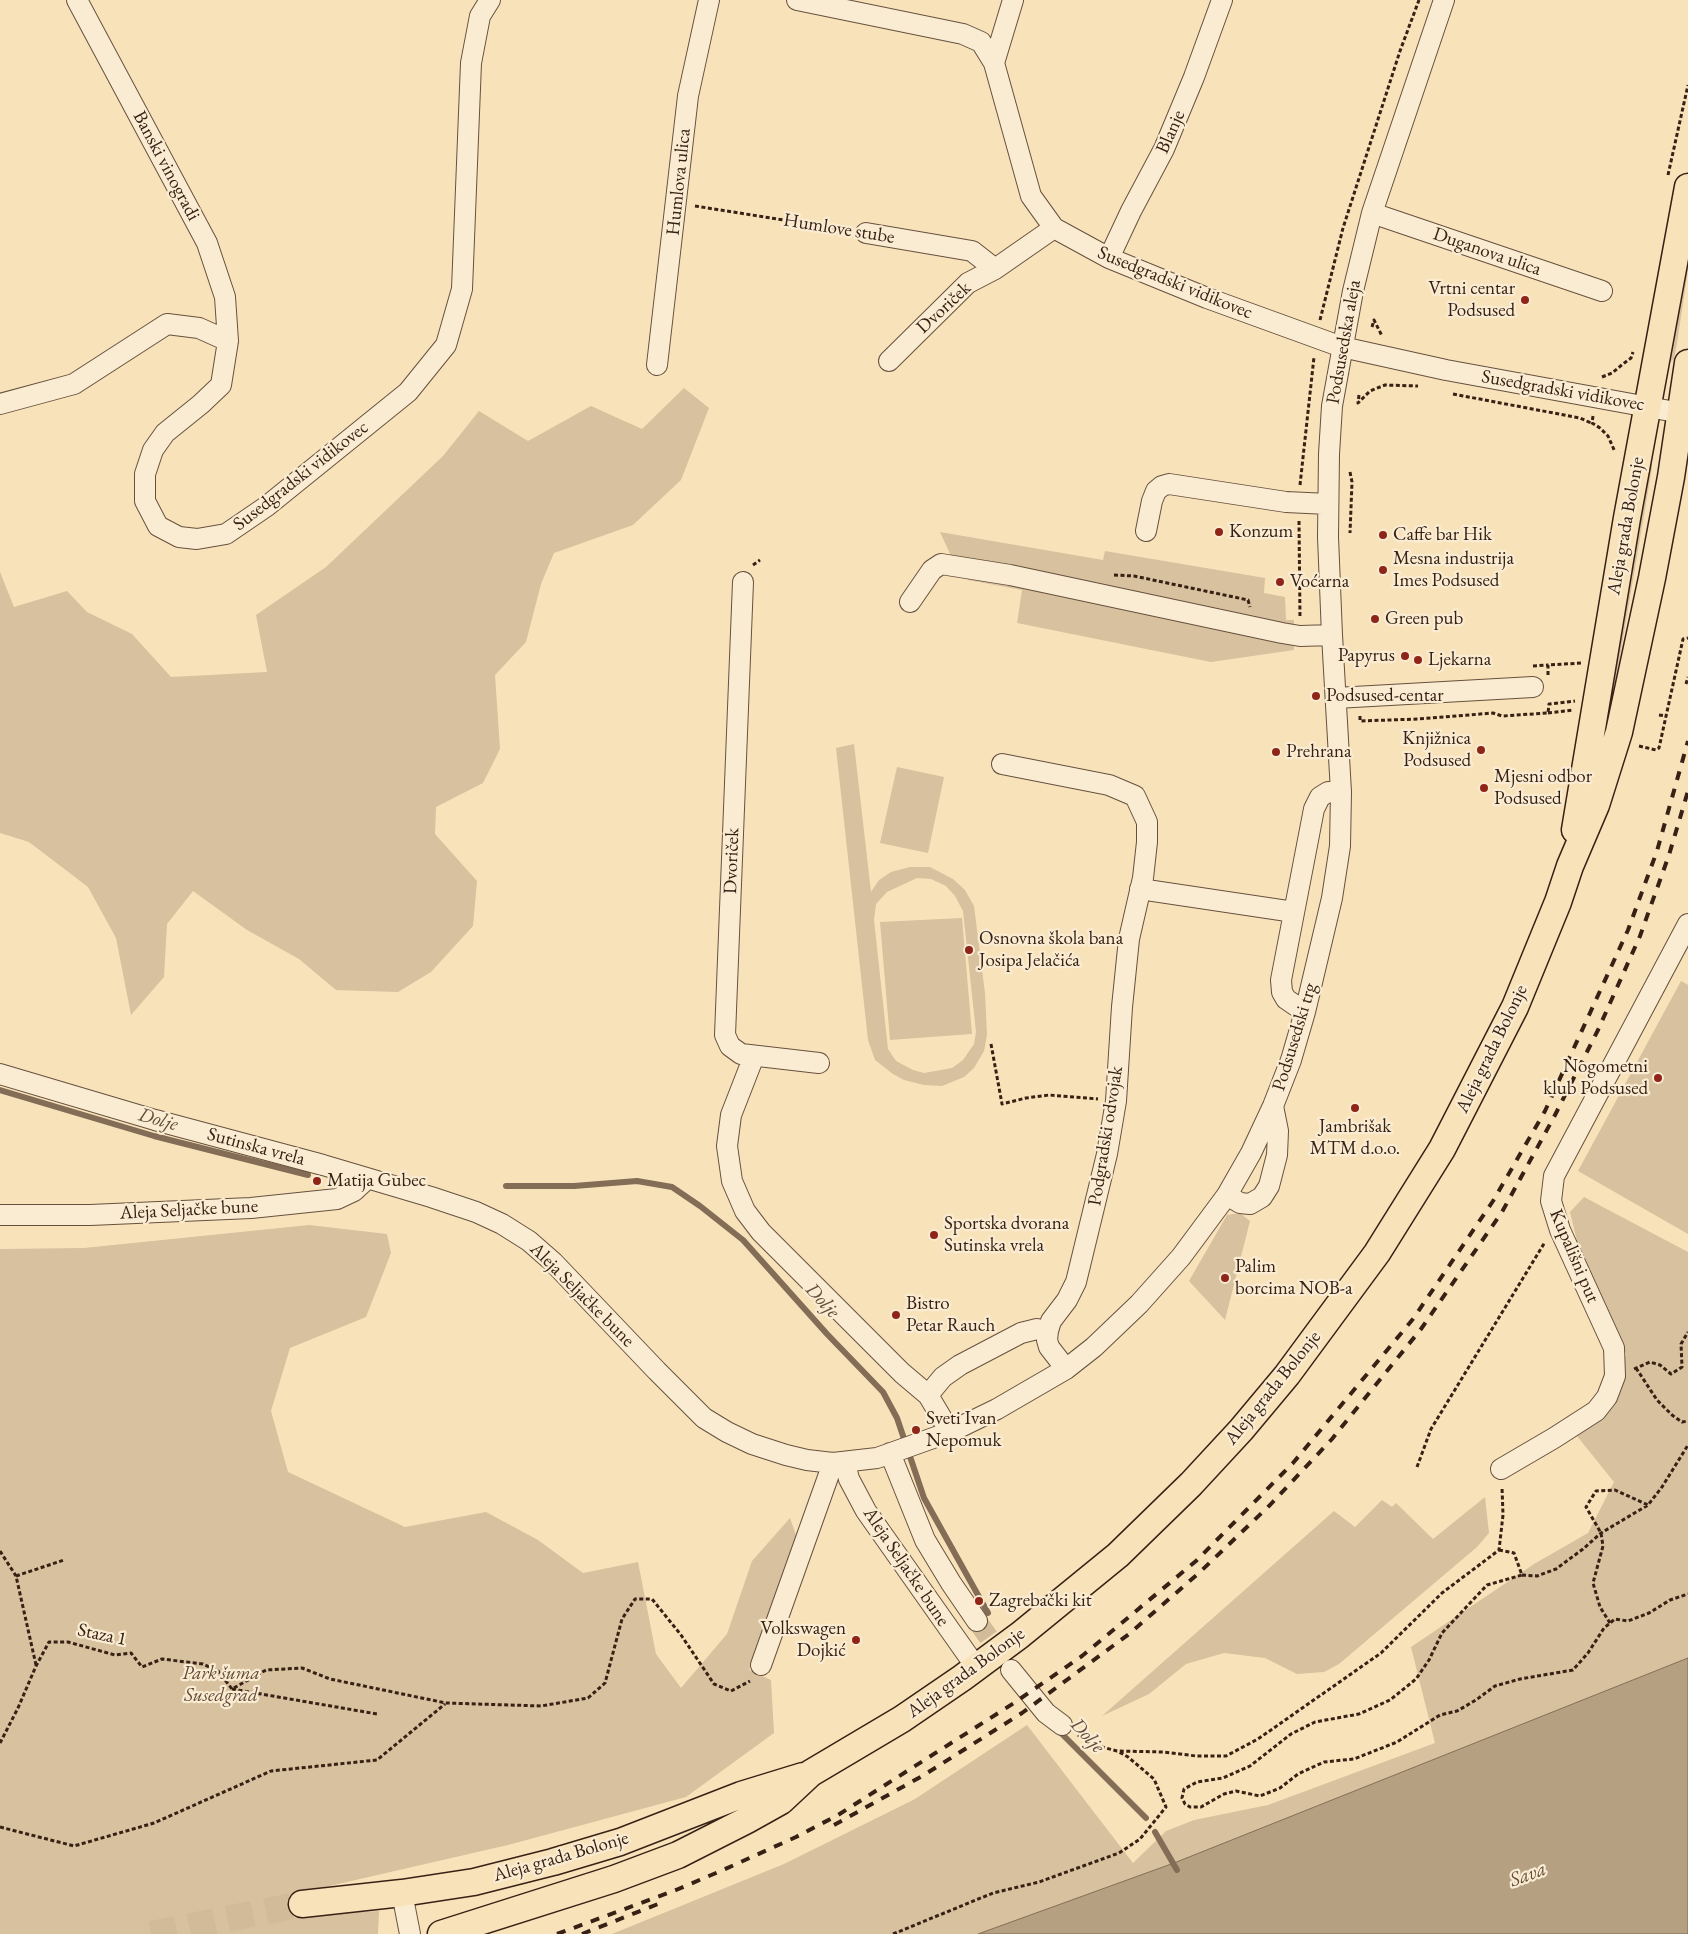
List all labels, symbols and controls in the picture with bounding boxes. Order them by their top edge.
street label: Banski vinogradi [127,107,205,225]
street label: Blanje [1151,107,1191,157]
street label: Humlova ulica [662,127,696,237]
street label: Humlove stube [782,209,896,249]
street label: Duganova ulica [1430,223,1544,281]
street label: Susedgradski vidikovec [1094,241,1256,325]
street label: Dvoriček [912,277,976,339]
street label: Podsusedska aleja [1322,278,1366,406]
place label: Vrtni centar Podsused [1428,278,1515,322]
marker: Vrtni centar Podsused [1519,294,1531,306]
street label: Susedgradski vidikovec [1480,365,1646,417]
street label: Susedgradski vidikovec [229,416,373,536]
street label: Aleja grada Bolonje [1603,455,1649,597]
place label: Konzum [1229,521,1293,543]
place label: Caffe bar Hik [1393,524,1492,546]
marker: Konzum [1213,526,1225,538]
marker: Caffe bar Hik [1377,529,1389,541]
place label: Mesna industrija Imes Podsused [1393,548,1514,592]
marker: Mesna industrija Imes Podsused [1377,564,1389,576]
place label: Voćarna [1290,571,1349,593]
marker: Voćarna [1274,576,1286,588]
place label: Green pub [1385,608,1463,630]
marker: Green pub [1369,613,1381,625]
place label: Papyrus [1338,645,1395,667]
place label: Ljekarna [1428,649,1491,671]
marker: Papyrus [1399,650,1411,662]
marker: Ljekarna [1412,654,1424,666]
place label: Podsused-centar [1326,685,1444,707]
marker: Podsused-centar [1310,690,1322,702]
place label: Knjižnica Podsused [1402,728,1471,772]
place label: Prehrana [1286,741,1352,763]
marker: Knjižnica Podsused [1475,744,1487,756]
marker: Prehrana [1270,746,1282,758]
place label: Mjesni odbor Podsused [1494,766,1592,810]
marker: Mjesni odbor Podsused [1478,782,1490,794]
street label: Dvoriček [719,827,745,895]
place label: Osnovna škola bana Josipa Jelačića [979,928,1123,972]
marker: Osnovna škola bana Josipa Jelačića [963,944,975,956]
street label: Podsusedski trg [1268,980,1322,1094]
street label: Aleja grada Bolonje [1451,981,1533,1117]
place label: Nogometni klub Podsused [1543,1056,1648,1100]
street label: Podgradski odvojak [1084,1065,1128,1207]
marker: Nogometni klub Podsused [1652,1072,1664,1084]
marker: Jambrišak MTM d.o.o. [1349,1102,1361,1114]
water label: Dolje [135,1103,181,1137]
place label: Jambrišak MTM d.o.o. [1310,1116,1400,1160]
street label: Sutinska vrela [205,1123,307,1171]
place label: Matija Gubec [327,1170,426,1192]
marker: Matija Gubec [311,1175,323,1187]
street label: Aleja Seljačke bune [119,1195,259,1225]
street label: Kupališni put [1544,1206,1604,1306]
place label: Sportska dvorana Sutinska vrela [944,1213,1069,1257]
marker: Sportska dvorana Sutinska vrela [928,1229,940,1241]
street label: Aleja Seljačke bune [525,1238,639,1352]
place label: Palim borcima NOB-a [1235,1256,1353,1300]
marker: Palim borcima NOB-a [1219,1272,1231,1284]
water label: Dolje [800,1278,844,1324]
place label: Bistro Petar Rauch [906,1293,995,1337]
marker: Bistro Petar Rauch [890,1309,902,1321]
street label: Aleja grada Bolonje [1220,1326,1326,1450]
place label: Sveti Ivan Nepomuk [926,1408,1001,1452]
marker: Sveti Ivan Nepomuk [910,1424,922,1436]
street label: Aleja Seljačke bune [858,1503,954,1631]
place label: Zagrebački kit [989,1590,1092,1612]
marker: Zagrebački kit [973,1595,985,1607]
place label: Volkswagen Dojkić [760,1618,846,1662]
street label: Staza 1 [75,1619,129,1651]
street label: Aleja grada Bolonje [903,1623,1029,1723]
marker: Volkswagen Dojkić [850,1634,862,1646]
park label: Park šuma Susedgrad [182,1663,260,1707]
water label: Dolje [1065,1713,1109,1759]
street label: Aleja grada Bolonje [491,1827,631,1887]
water label: Sava [1506,1857,1550,1893]

